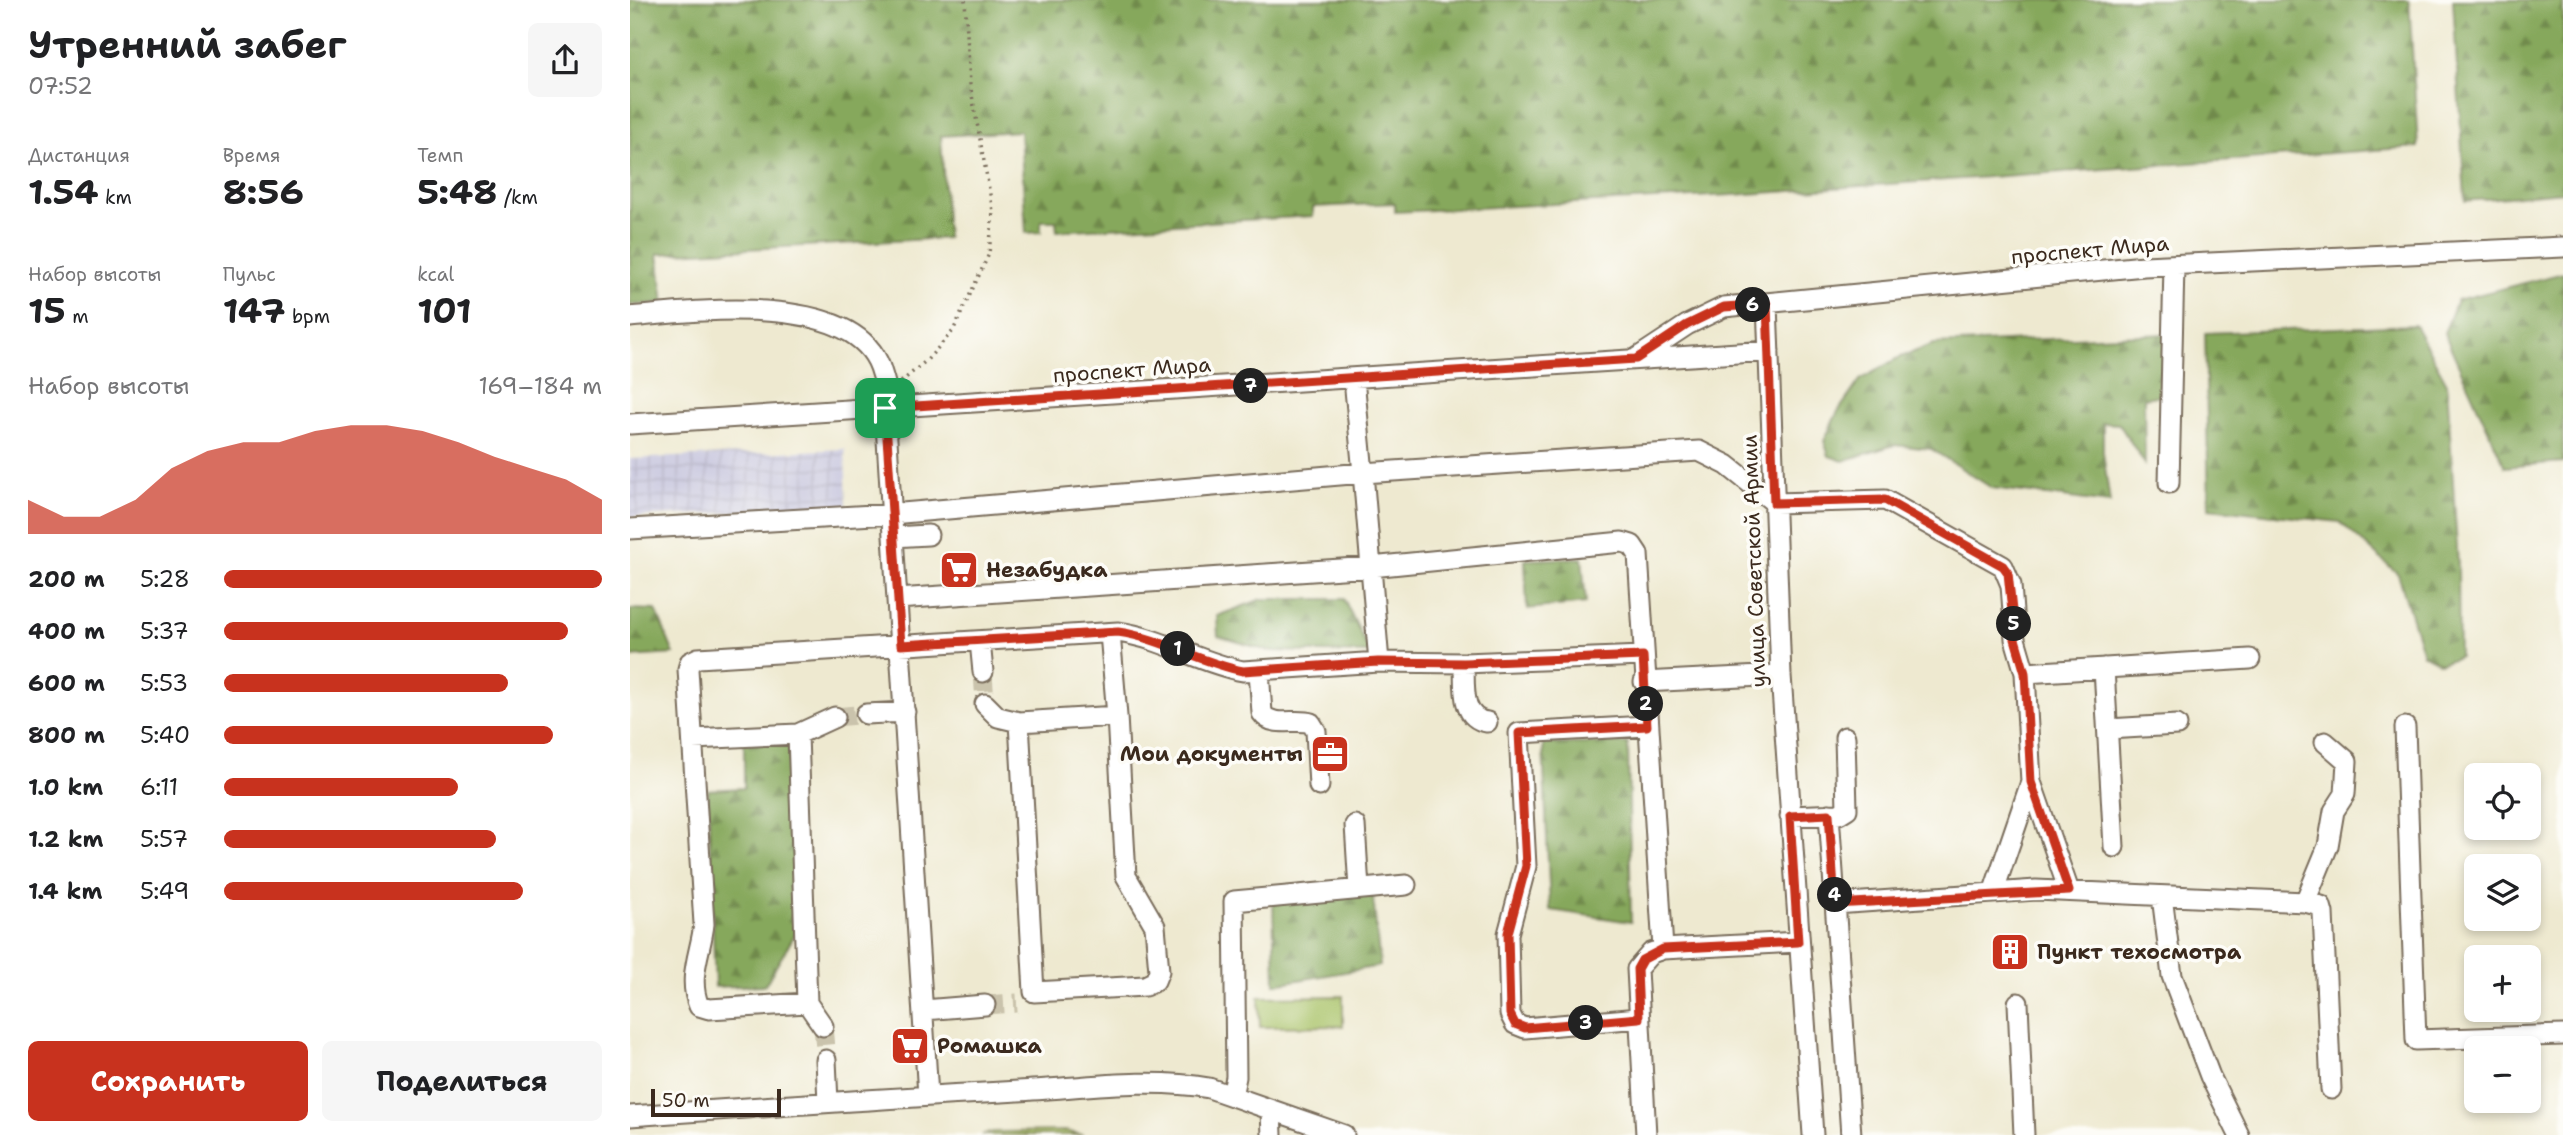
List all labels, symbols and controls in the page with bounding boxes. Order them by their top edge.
text: Утренний забег [28,19,346,70]
button: share [528,23,602,97]
text: 07:52 [28,71,93,101]
text: Дистанция [28,143,130,168]
text: Время [223,143,281,168]
text: Темп [417,143,463,168]
text: 1.54 [28,168,99,215]
text: 8:56 [223,168,304,215]
text: 5:48 [417,168,498,215]
text: km [99,185,132,210]
text: /km [498,185,538,210]
street label: проспект Мира [2010,229,2170,271]
text: Набор высоты [28,262,161,287]
text: Пульс [223,262,276,287]
text: kcal [417,262,454,287]
text: 15 [28,287,66,334]
text: 147 [223,287,285,334]
text: 101 [417,287,472,334]
pin: 6 [1736,288,1770,322]
text: 6 [1746,292,1759,317]
text: m [66,304,89,329]
text: bpm [285,304,330,329]
street label: проспект Мира [1052,351,1212,389]
pin: 7 [1234,368,1268,404]
text: Набор высоты [28,371,189,401]
text: 169–184 m [478,371,602,401]
text: 7 [1244,373,1257,398]
pin [855,378,915,438]
icon: arrive [866,389,904,427]
street label: улица Советской Армии [1736,434,1772,688]
supermarket icon: Незабудка [938,549,980,591]
place label: Незабудка [986,556,1108,584]
text: 200 m [28,564,105,594]
text: 5:28 [140,564,190,594]
pin: 5 [1996,606,2032,642]
text: 5 [2008,611,2019,636]
text: 400 m [28,616,105,646]
text: 5:37 [140,616,189,646]
pin: 1 [1160,632,1196,666]
text: 1 [1173,636,1182,661]
text: 600 m [28,668,105,698]
text: 5:53 [140,668,188,698]
pin: 2 [1628,686,1664,722]
text: 2 [1639,691,1652,716]
text: 800 m [28,720,105,750]
text: 5:40 [140,720,190,750]
office icon: Мои документы [1309,733,1351,775]
place label: Мои документы [1120,740,1303,768]
map controls [2464,763,2541,1113]
button: locate [2464,763,2541,840]
text: 1.0 km [28,772,103,802]
text: 6:11 [140,772,178,802]
text: 1.2 km [28,824,104,854]
text: 5:57 [140,824,188,854]
button: layers [2464,854,2541,931]
text: 1.4 km [28,876,102,906]
text: 5:49 [140,876,189,906]
pin: 4 [1818,878,1852,912]
text: 4 [1828,882,1841,907]
building icon: Пункт техосмотра [1989,931,2031,973]
place label: Пункт техосмотра [2037,938,2242,966]
button: + [2464,945,2541,1022]
pin: 3 [1569,1006,1604,1040]
text: 3 [1579,1010,1592,1035]
supermarket icon: Ромашка [889,1025,931,1067]
place label: Ромашка [937,1032,1043,1060]
button: − [2464,1036,2541,1113]
button: Сохранить [28,1041,308,1121]
button: Поделиться [322,1041,602,1121]
scale bar [651,1086,780,1118]
text: 50 m [662,1088,710,1113]

